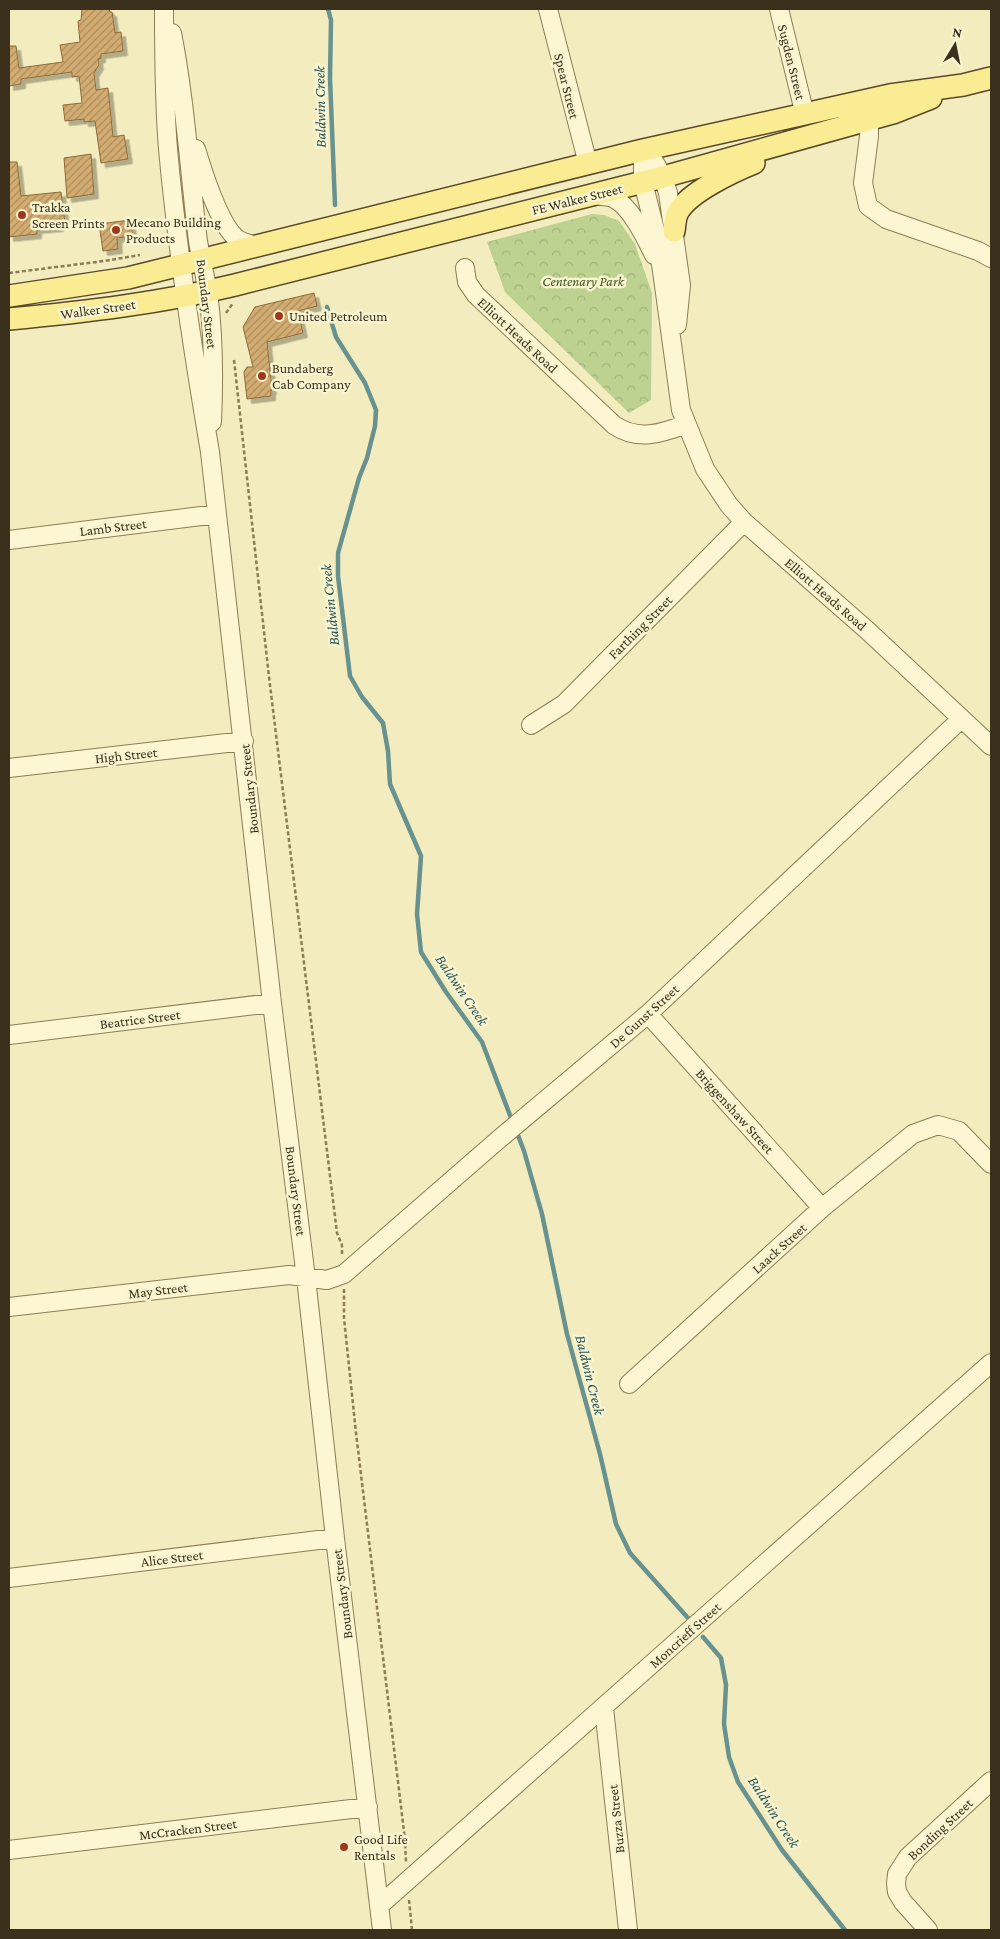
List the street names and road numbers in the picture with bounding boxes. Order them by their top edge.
street label: Sugden Street [775,23,809,102]
street label: Spear Street [551,52,583,121]
street label: FE Walker Street [530,180,624,218]
street label: Boundary Street [194,258,220,350]
street label: Elliott Heads Road [475,294,562,376]
street label: Walker Street [59,296,137,322]
street label: Lamb Street [79,515,148,539]
street label: Elliott Heads Road [782,554,871,634]
street label: Farthing Street [605,592,675,662]
street label: Boundary Street [236,743,262,835]
street label: High Street [94,744,158,766]
street label: De Gunst Street [606,981,682,1051]
street label: Beatrice Street [99,1006,181,1032]
street label: Briggenshaw Street [693,1065,778,1157]
street label: Boundary Street [283,1145,309,1237]
street label: Laack Street [748,1219,810,1277]
street label: May Street [127,1278,189,1302]
street label: Alice Street [140,1546,204,1570]
street label: Boundary Street [329,1548,355,1640]
street label: Moncrieff Street [646,1599,724,1671]
street label: Buzza Street [604,1784,628,1854]
street label: Bonding Street [904,1795,976,1863]
street label: McCracken Street [138,1815,238,1843]

